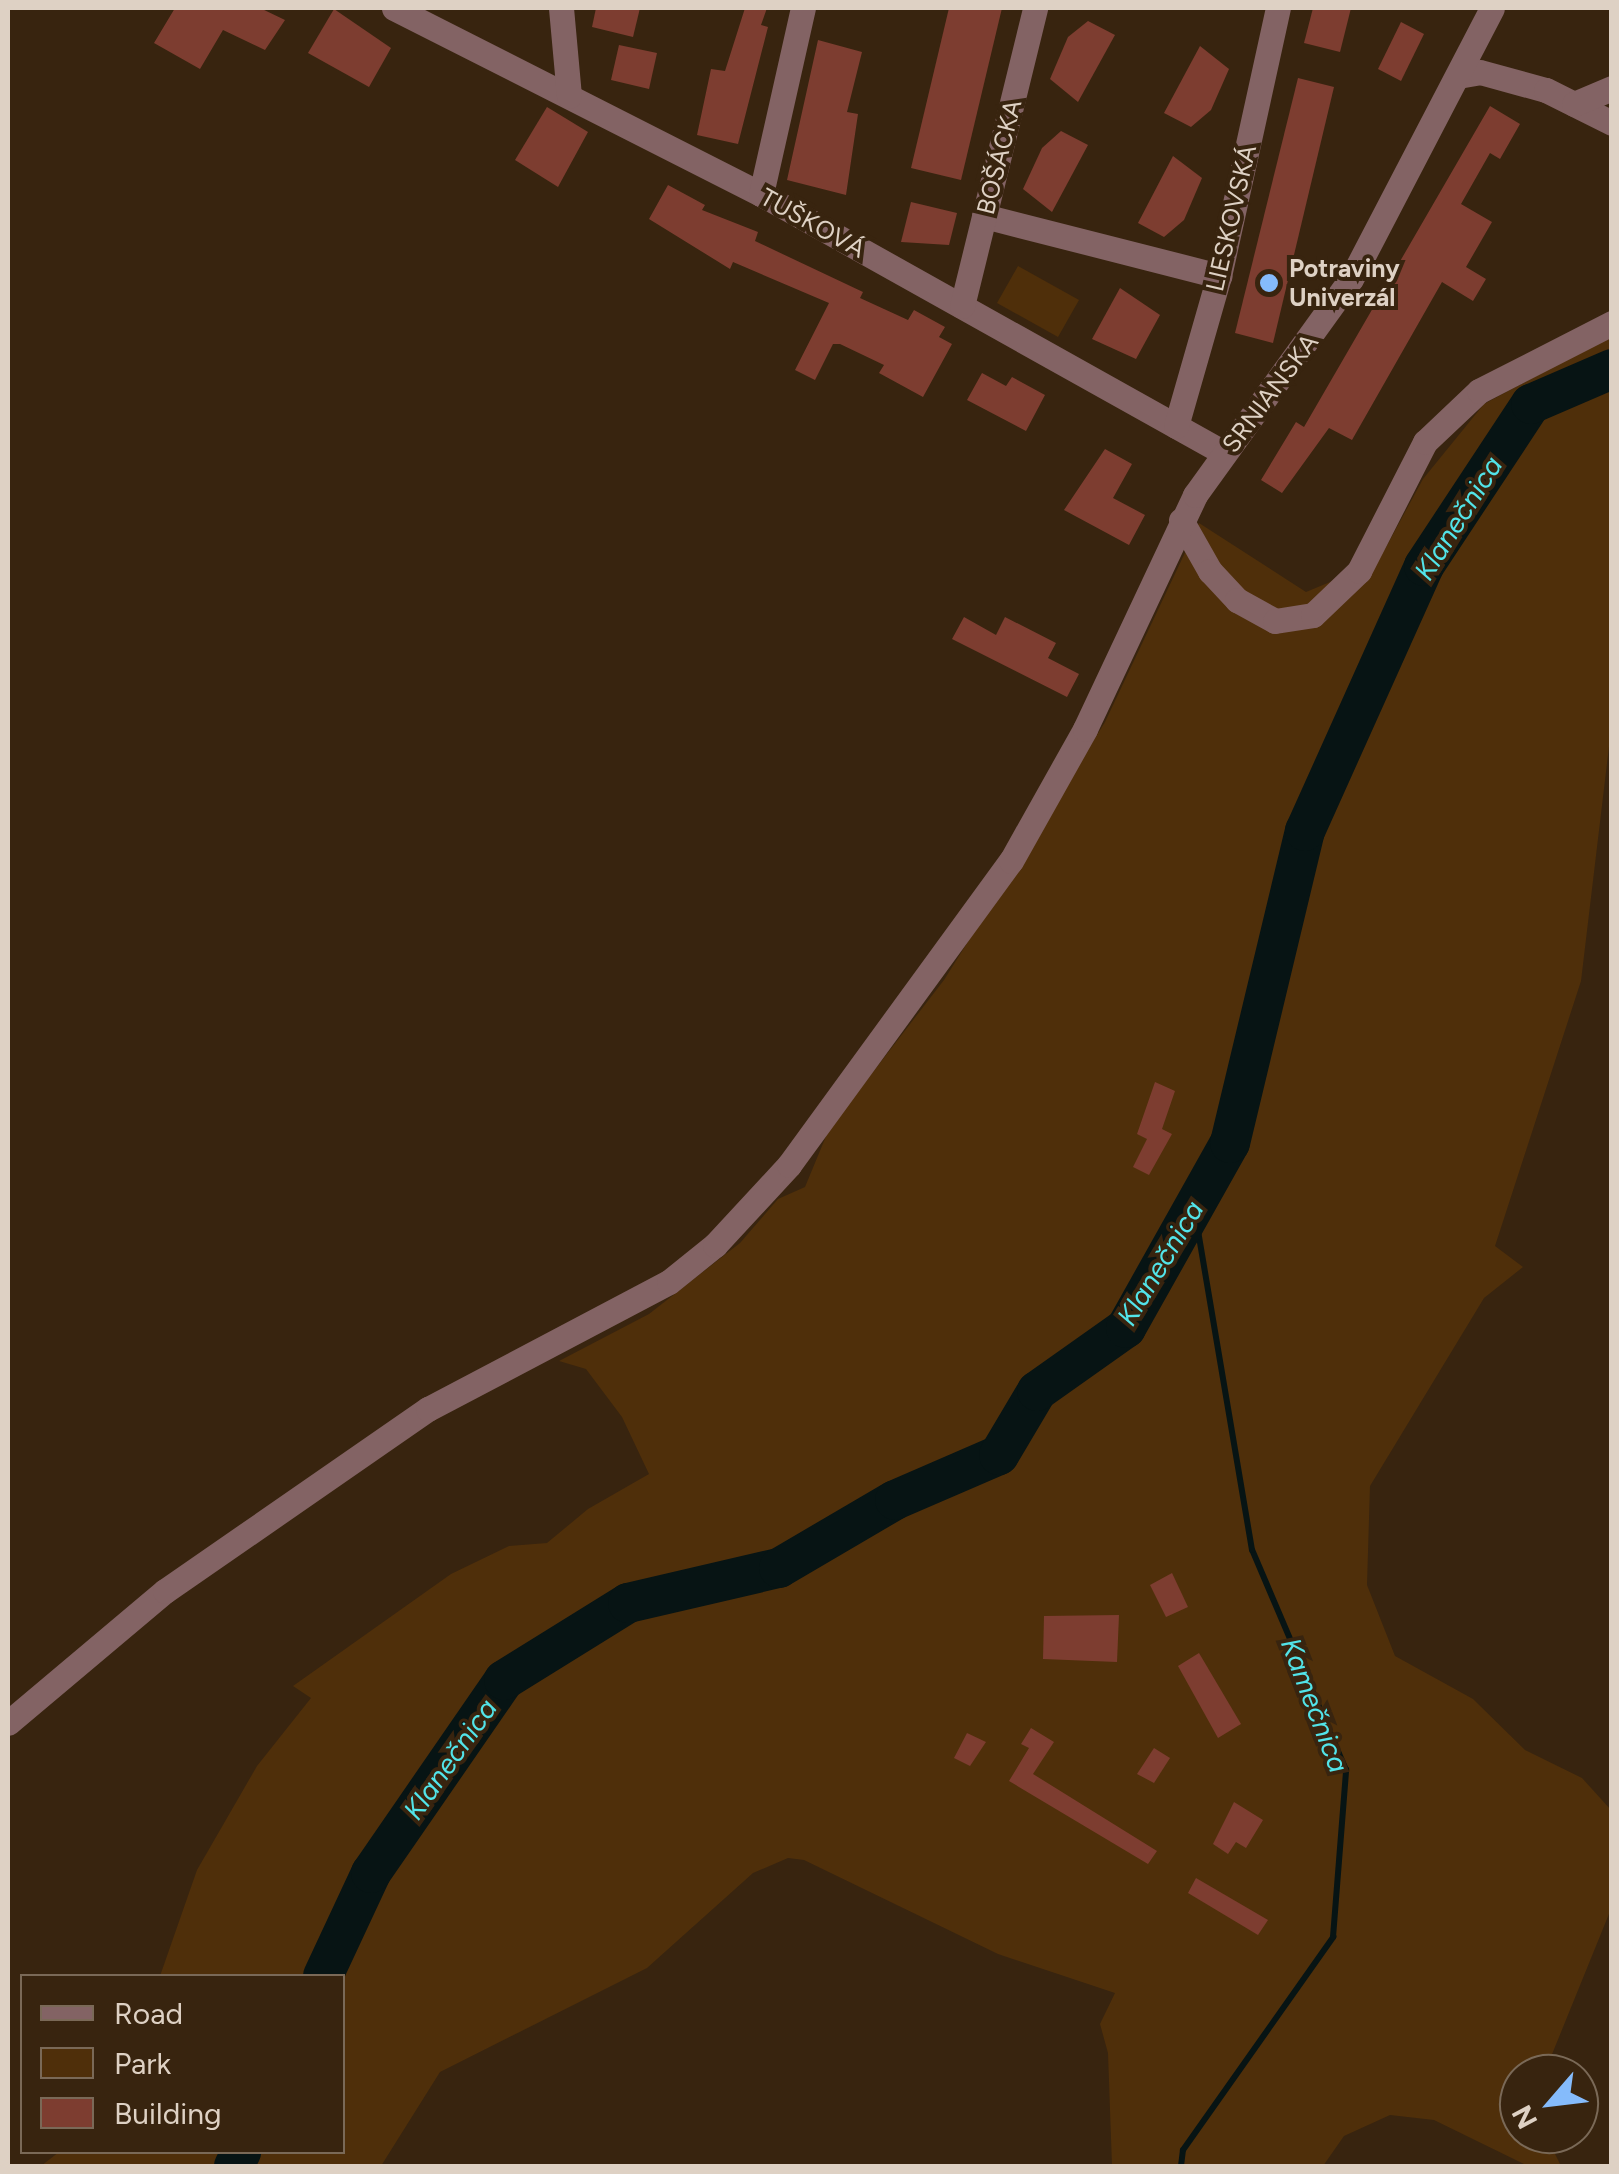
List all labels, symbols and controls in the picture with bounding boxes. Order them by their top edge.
street label: BOŠÁCKA [970,97,1028,217]
street label: LIESKOVSKÁ [1200,142,1262,294]
street label: TUŠKOVÁ [755,182,871,264]
place label: Potraviny Univerzál [1289,254,1400,313]
marker: Potraviny Univerzál [1258,272,1280,294]
street label: SRNIANSKA [1216,328,1324,458]
water label: Klanečnica [1407,450,1509,586]
water label: Klanečnica [1110,1194,1210,1332]
water label: Kamečnica [1274,1633,1356,1777]
water label: Klanečnica [396,1692,504,1826]
legend [20,1974,345,2154]
text: Road [114,1995,183,2032]
text: Park [114,2045,171,2082]
north arrow [1499,2054,1599,2154]
text: Building [114,2095,222,2132]
text: N [1504,2100,1544,2135]

